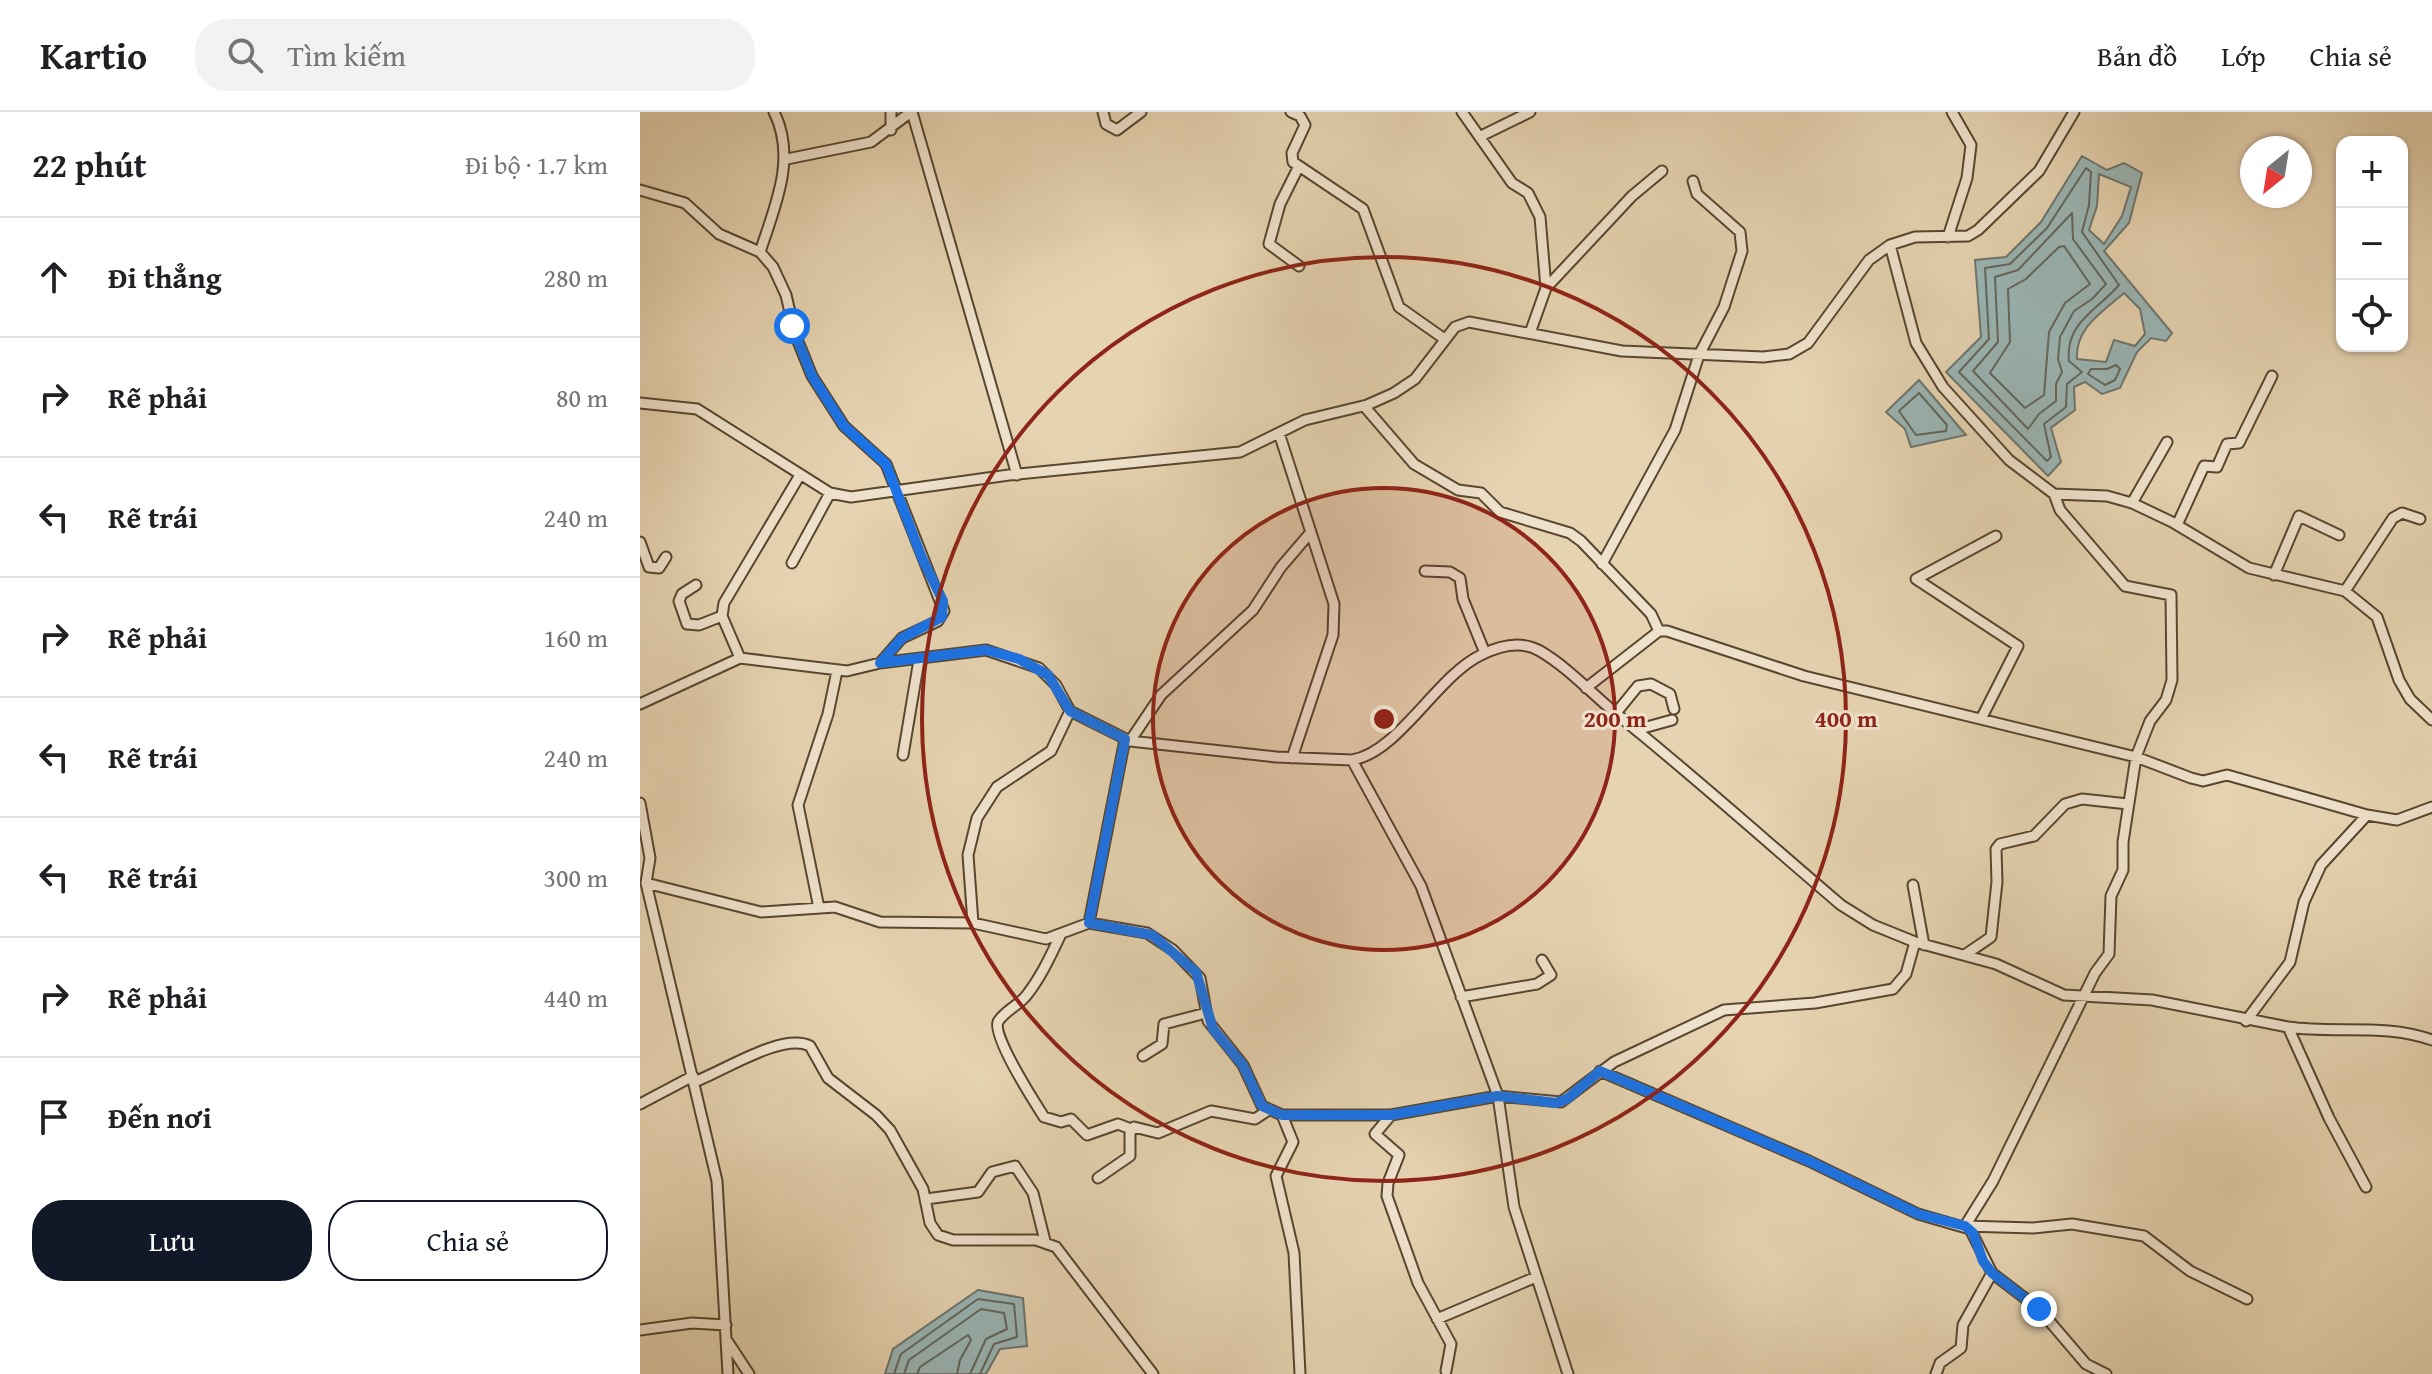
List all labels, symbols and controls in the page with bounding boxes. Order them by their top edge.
search box [195,19,755,91]
text: Kartio [40,27,147,83]
icon: search [223,33,267,77]
text: Tìm kiếm [287,33,406,77]
text: Bản đồ [2097,35,2177,76]
text: Lớp [2221,35,2266,76]
text: Chia sẻ [2310,35,2392,76]
north arrow [2240,136,2312,208]
map controls [2336,136,2408,352]
button: + [2336,136,2408,208]
text: 22 phút [32,140,147,189]
text: Đi bộ · 1.7 km [465,145,608,184]
button: − [2336,208,2408,280]
icon: ahead [32,255,76,299]
text: Đi thẳng [108,255,221,299]
text: 280 m [543,258,608,297]
button: locate [2336,280,2408,352]
route start [774,308,810,344]
icon: right [32,375,76,419]
text: Rẽ phải [108,375,207,419]
text: 80 m [556,378,608,417]
icon: left [32,495,76,539]
text: Rẽ trái [108,495,198,539]
text: 240 m [543,498,608,537]
icon: right [32,615,76,659]
text: Rẽ phải [108,615,207,659]
text: 160 m [543,618,608,657]
text: 200 m [1583,701,1647,736]
text: 400 m [1814,701,1878,736]
centre of rings [1370,705,1398,733]
icon: left [32,735,76,779]
text: Rẽ trái [108,735,198,779]
text: 240 m [543,738,608,777]
icon: left [32,855,76,899]
text: Rẽ trái [108,855,198,899]
text: 300 m [543,858,608,897]
icon: right [32,975,76,1019]
text: Rẽ phải [108,975,207,1019]
text: 440 m [543,978,608,1017]
icon: arrive [32,1095,76,1139]
text: Đến nơi [108,1095,212,1139]
button: Lưu [32,1200,312,1281]
button: Chia sẻ [328,1200,608,1281]
route end [2021,1291,2057,1327]

